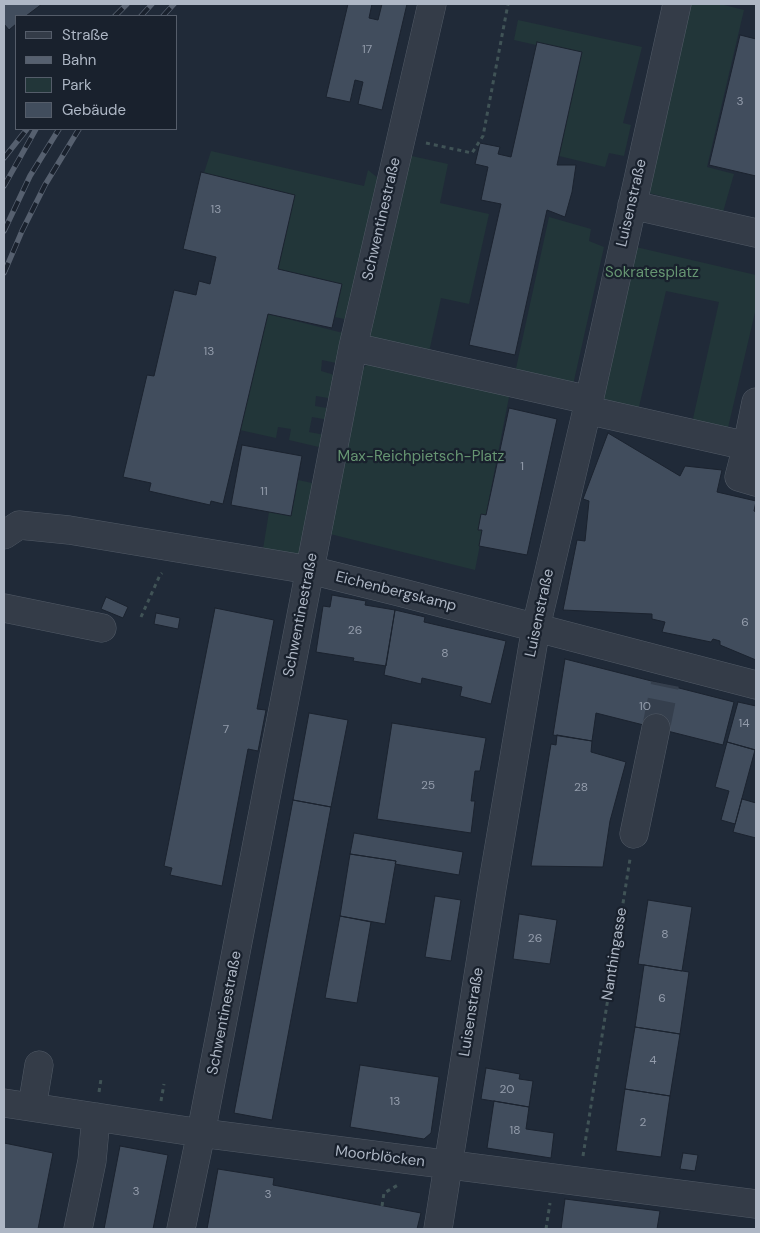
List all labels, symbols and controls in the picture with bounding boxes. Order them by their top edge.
legend [15,15,178,130]
text: Straße [62,25,109,45]
house number: 17 [362,43,372,57]
text: Bahn [62,50,96,70]
text: Park [62,75,92,95]
house number: 3 [736,95,744,109]
text: Gebäude [62,100,126,120]
street label: Schwentinestraße [359,156,405,282]
street label: Luisenstraße [613,157,651,249]
house number: 13 [211,203,221,217]
park label: Sokratesplatz [605,264,699,282]
house number: 13 [204,345,214,359]
park label: Max-Reichpietsch-Platz [338,448,504,466]
house number: 1 [520,460,524,474]
house number: 11 [260,485,268,499]
street label: Schwentinestraße [280,552,322,678]
street label: Luisenstraße [522,567,558,659]
street label: Eichenbergskamp [334,568,458,616]
house number: 6 [741,616,749,630]
house number: 26 [348,624,362,638]
house number: 8 [441,647,449,661]
house number: 10 [639,700,651,714]
house number: 14 [738,717,750,731]
house number: 7 [223,723,229,737]
house number: 25 [421,779,435,793]
house number: 28 [574,781,588,795]
street label: Nanthingasse [599,906,631,1002]
house number: 8 [661,928,669,942]
house number: 26 [528,932,542,946]
street label: Schwentinestraße [204,950,246,1076]
street label: Luisenstraße [456,966,488,1058]
house number: 6 [658,992,666,1006]
house number: 4 [649,1054,657,1068]
house number: 20 [500,1083,514,1097]
house number: 13 [390,1095,400,1109]
house number: 2 [640,1116,646,1130]
house number: 18 [509,1124,521,1138]
street label: Moorblöcken [334,1143,426,1171]
house number: 3 [132,1185,140,1199]
house number: 3 [264,1188,272,1202]

